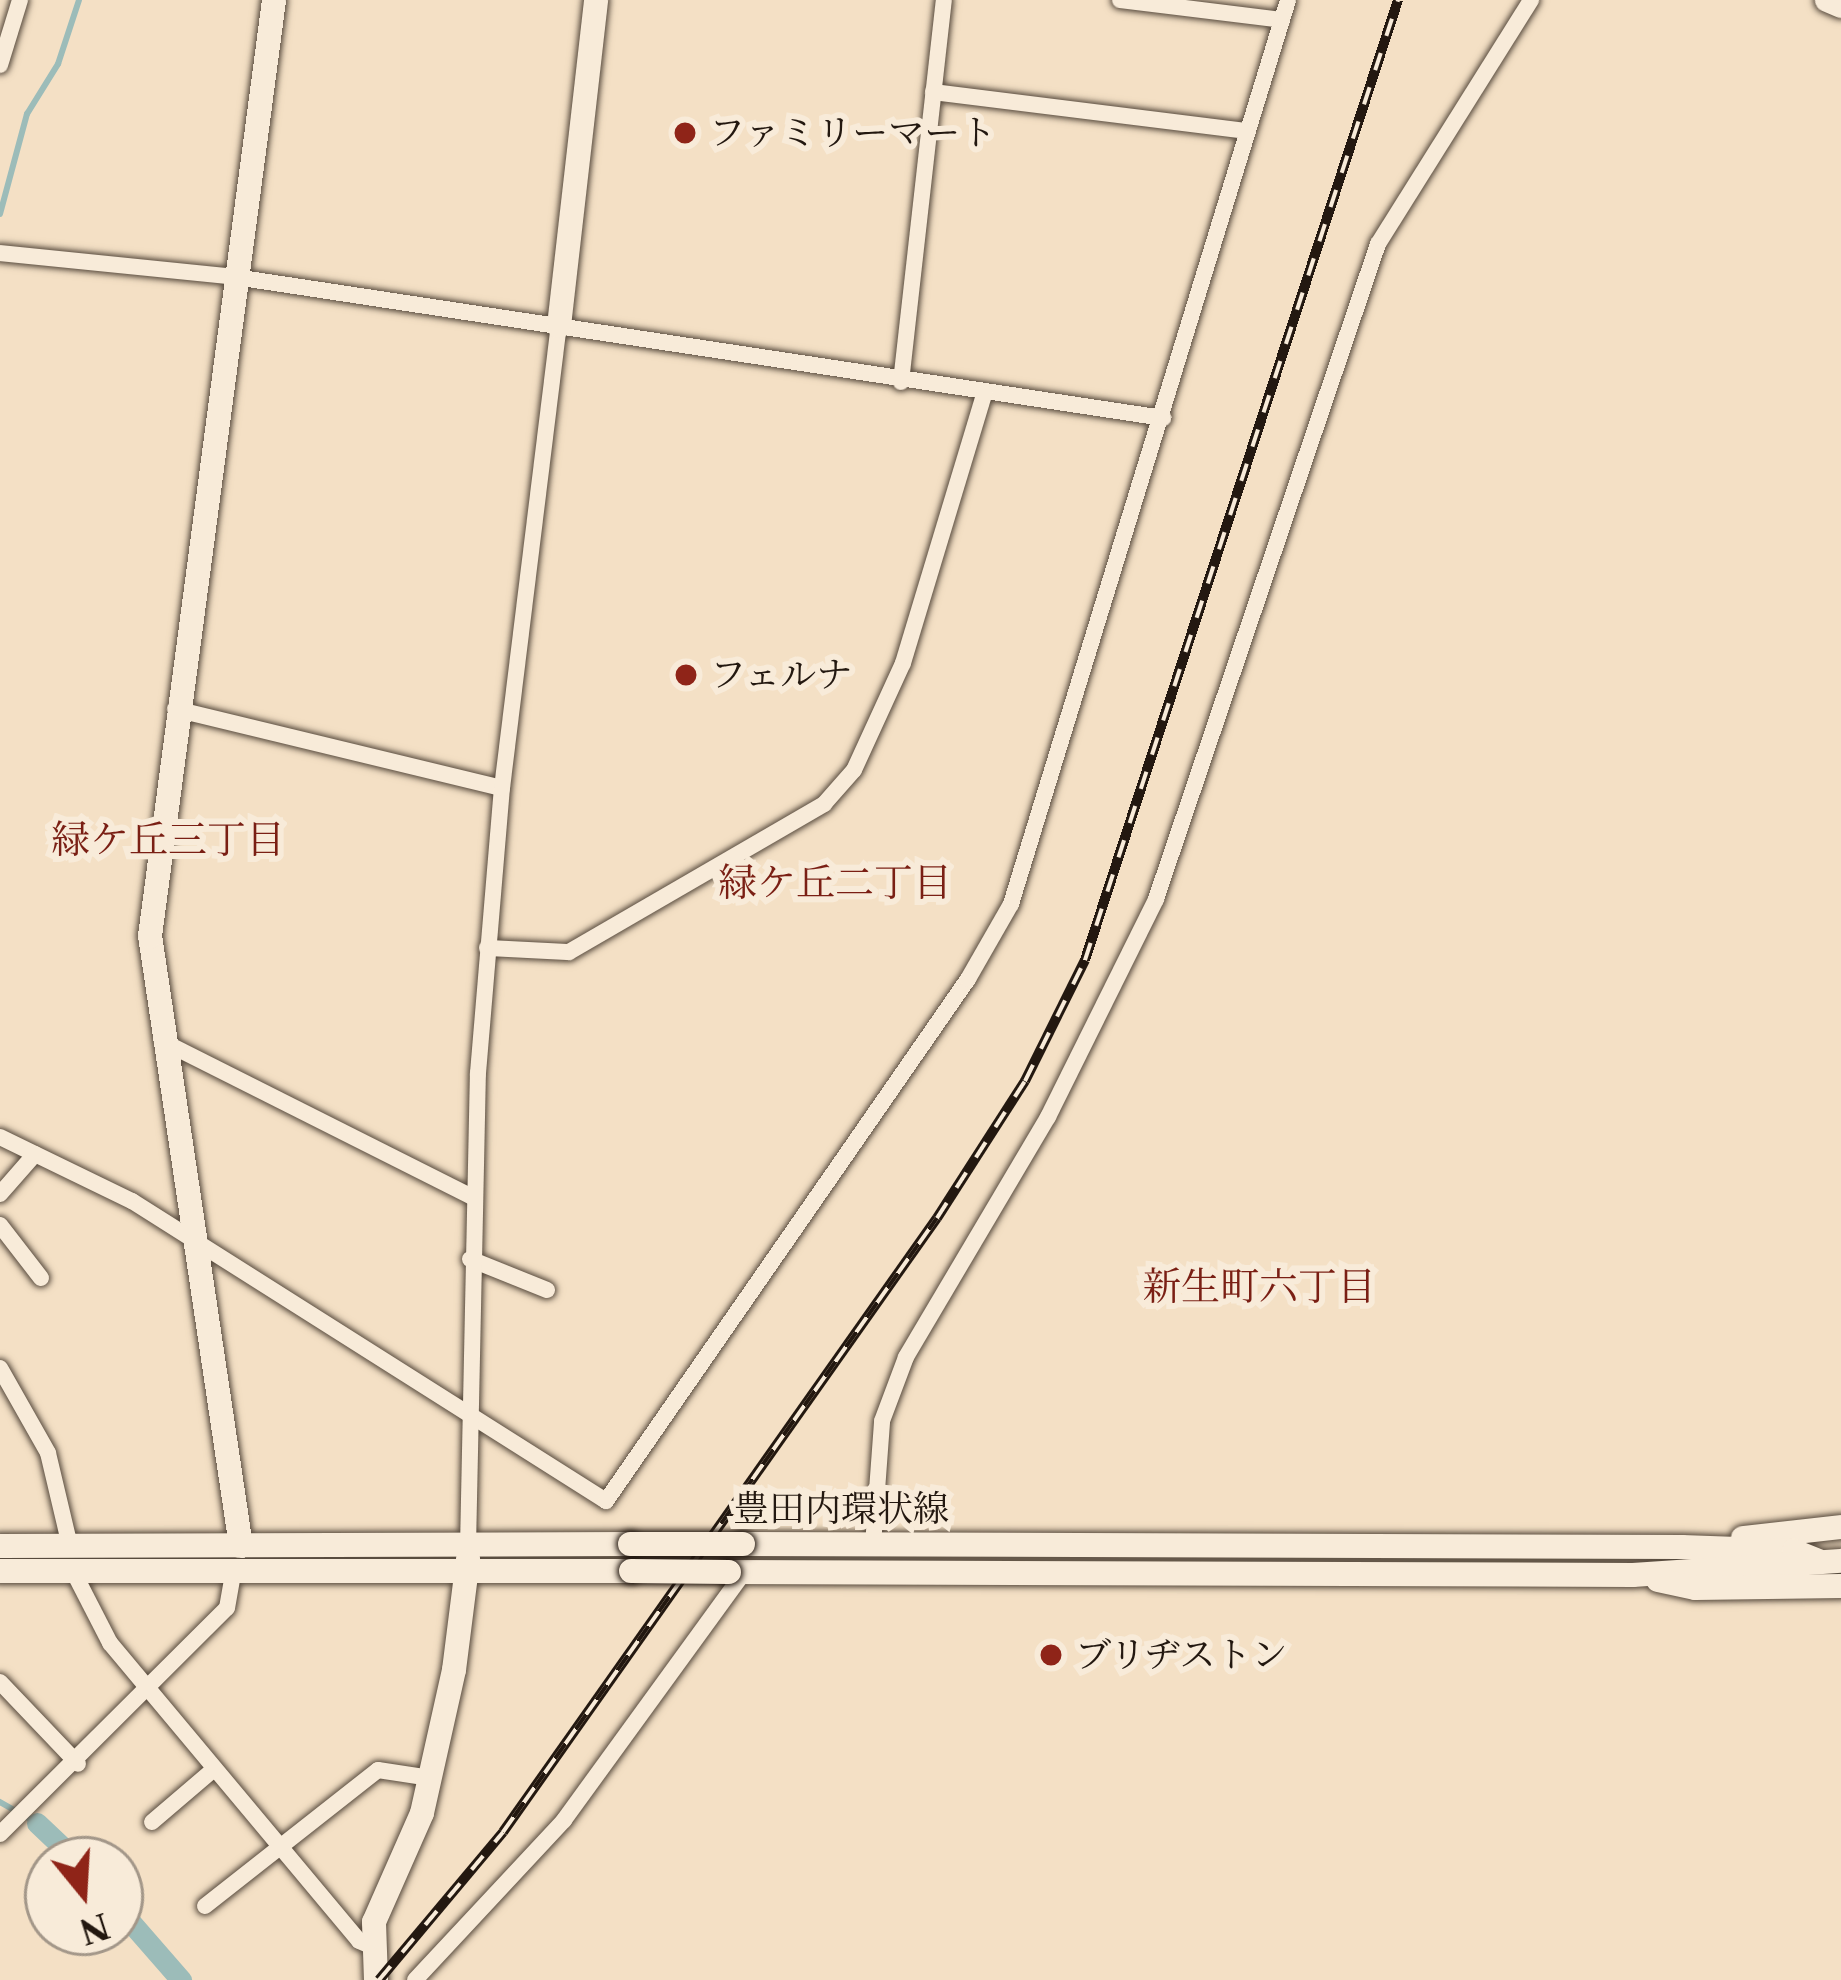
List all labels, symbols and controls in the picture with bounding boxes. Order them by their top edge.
place label: ファミリーマート [709,111,997,155]
marker: ファミリーマート [672,120,698,146]
place label: フェルナ [710,653,854,697]
marker: フェルナ [673,662,699,688]
district label: 緑ケ丘三丁目 [51,816,285,862]
district label: 緑ケ丘二丁目 [718,859,952,905]
district label: 新生町六丁目 [1142,1263,1376,1309]
street label: 豊田内環状線 [733,1487,949,1531]
place label: ブリヂストン [1075,1633,1291,1677]
marker: ブリヂストン [1038,1642,1064,1668]
north arrow [24,1836,144,1956]
text: N [74,1904,114,1952]

